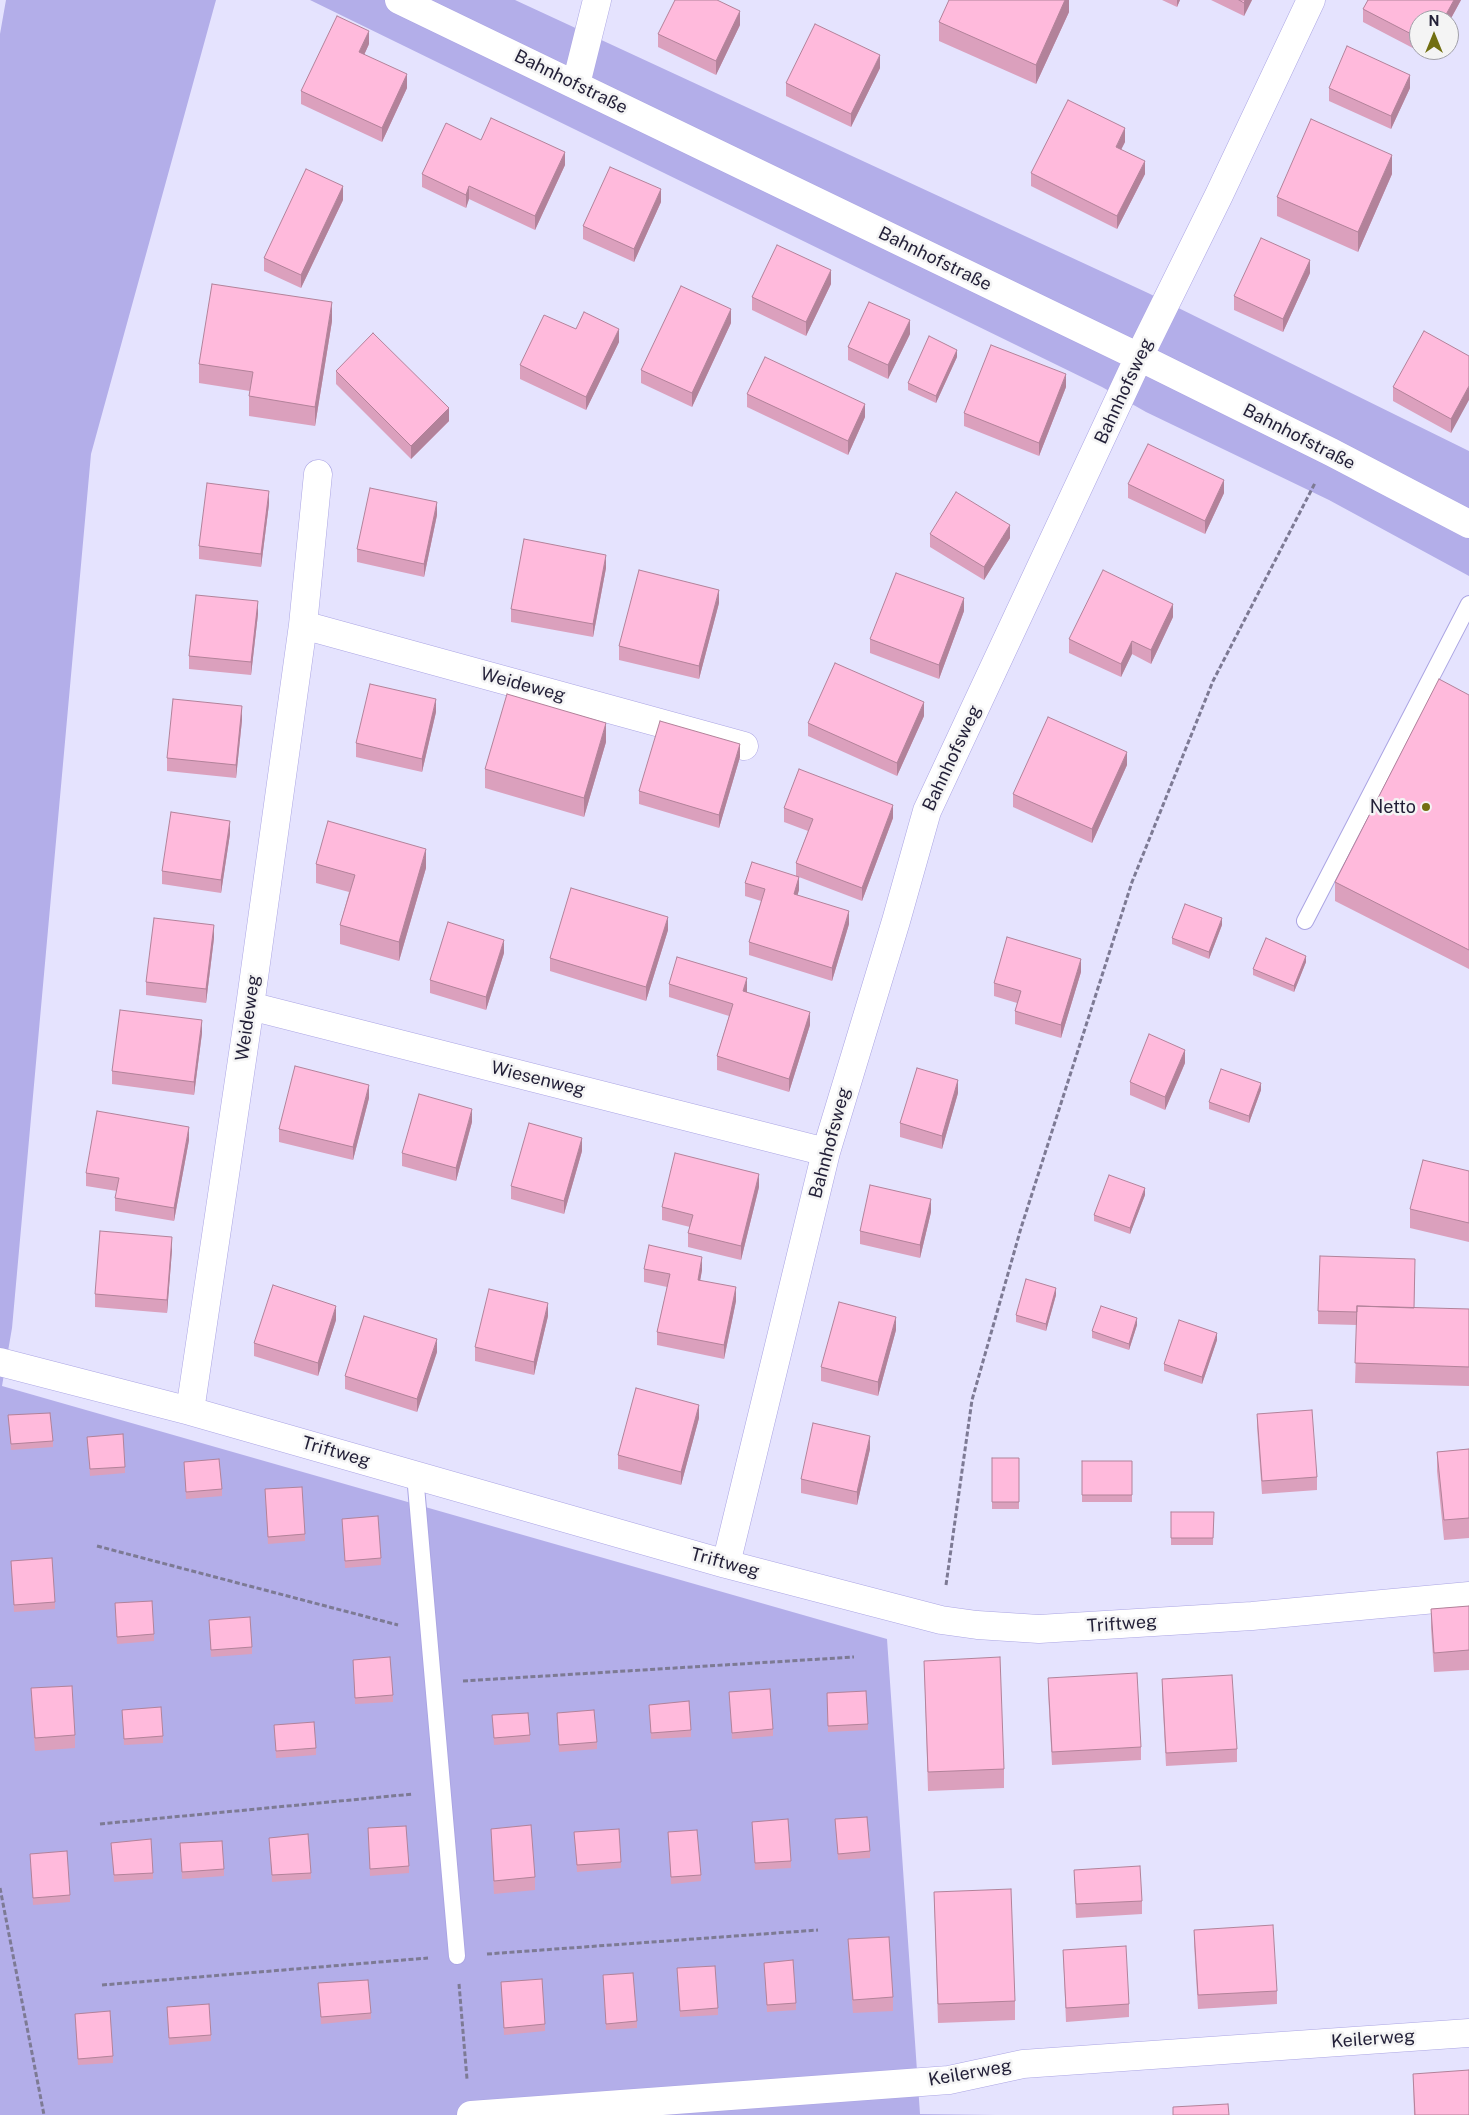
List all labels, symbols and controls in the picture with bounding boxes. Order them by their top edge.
north arrow [1409,10,1459,60]
text: N [1429,13,1439,29]
street label: Bahnhofstraße [511,45,631,119]
street label: Bahnhofstraße [875,222,995,296]
street label: Bahnhofsweg [1090,335,1158,447]
street label: Bahnhofstraße [1239,399,1359,475]
street label: Weideweg [478,663,568,707]
street label: Bahnhofsweg [918,702,986,814]
place label: Netto [1370,796,1416,818]
marker: Netto [1420,801,1432,813]
street label: Weideweg [231,973,265,1063]
street label: Wiesenweg [489,1057,587,1101]
street label: Bahnhofsweg [805,1085,855,1201]
street label: Triftweg [299,1432,373,1472]
street label: Triftweg [688,1543,762,1583]
street label: Triftweg [1086,1611,1158,1637]
street label: Keilerweg [1330,2025,1416,2053]
street label: Keilerweg [927,2055,1013,2091]

